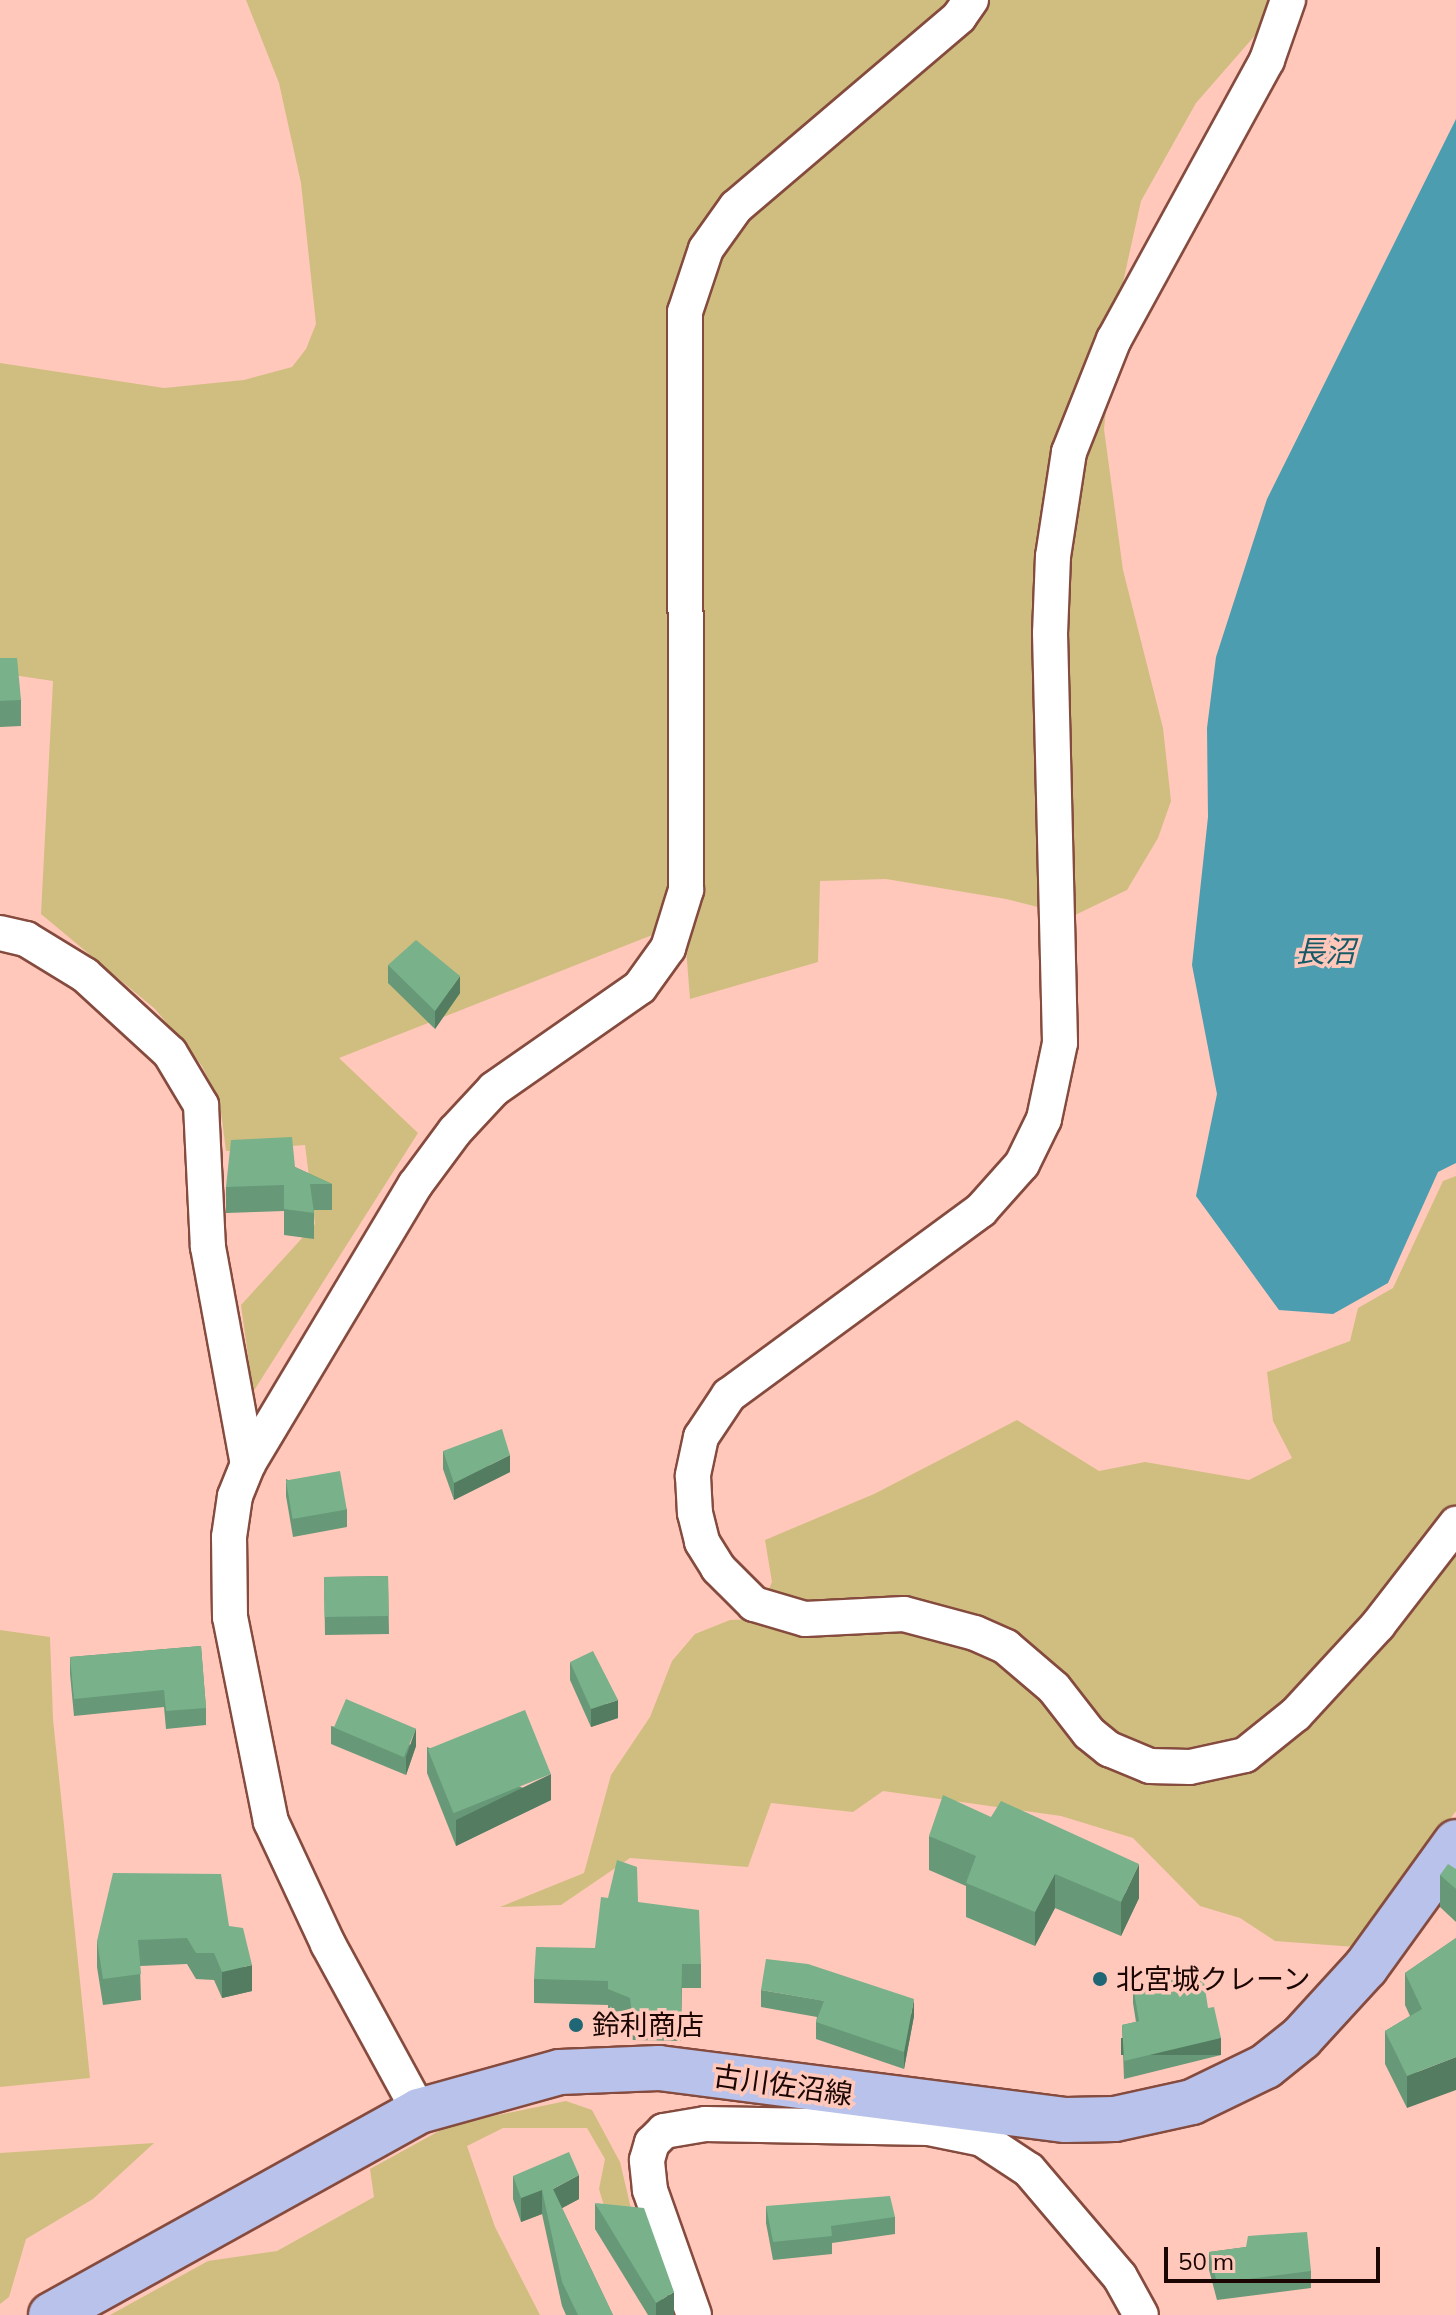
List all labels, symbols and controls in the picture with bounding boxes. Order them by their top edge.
water label: 長沼 [1295,933,1355,969]
place label: 北宮城クレーン [1116,1962,1312,1996]
marker: 北宮城クレーン [1091,1970,1109,1988]
place label: 鈴利商店 [592,2008,704,2042]
marker: 鈴利商店 [567,2016,585,2034]
street label: 古川佐沼線 [711,2059,855,2111]
scale bar [1168,2231,1384,2281]
text: 50 m [1178,2246,1234,2276]

